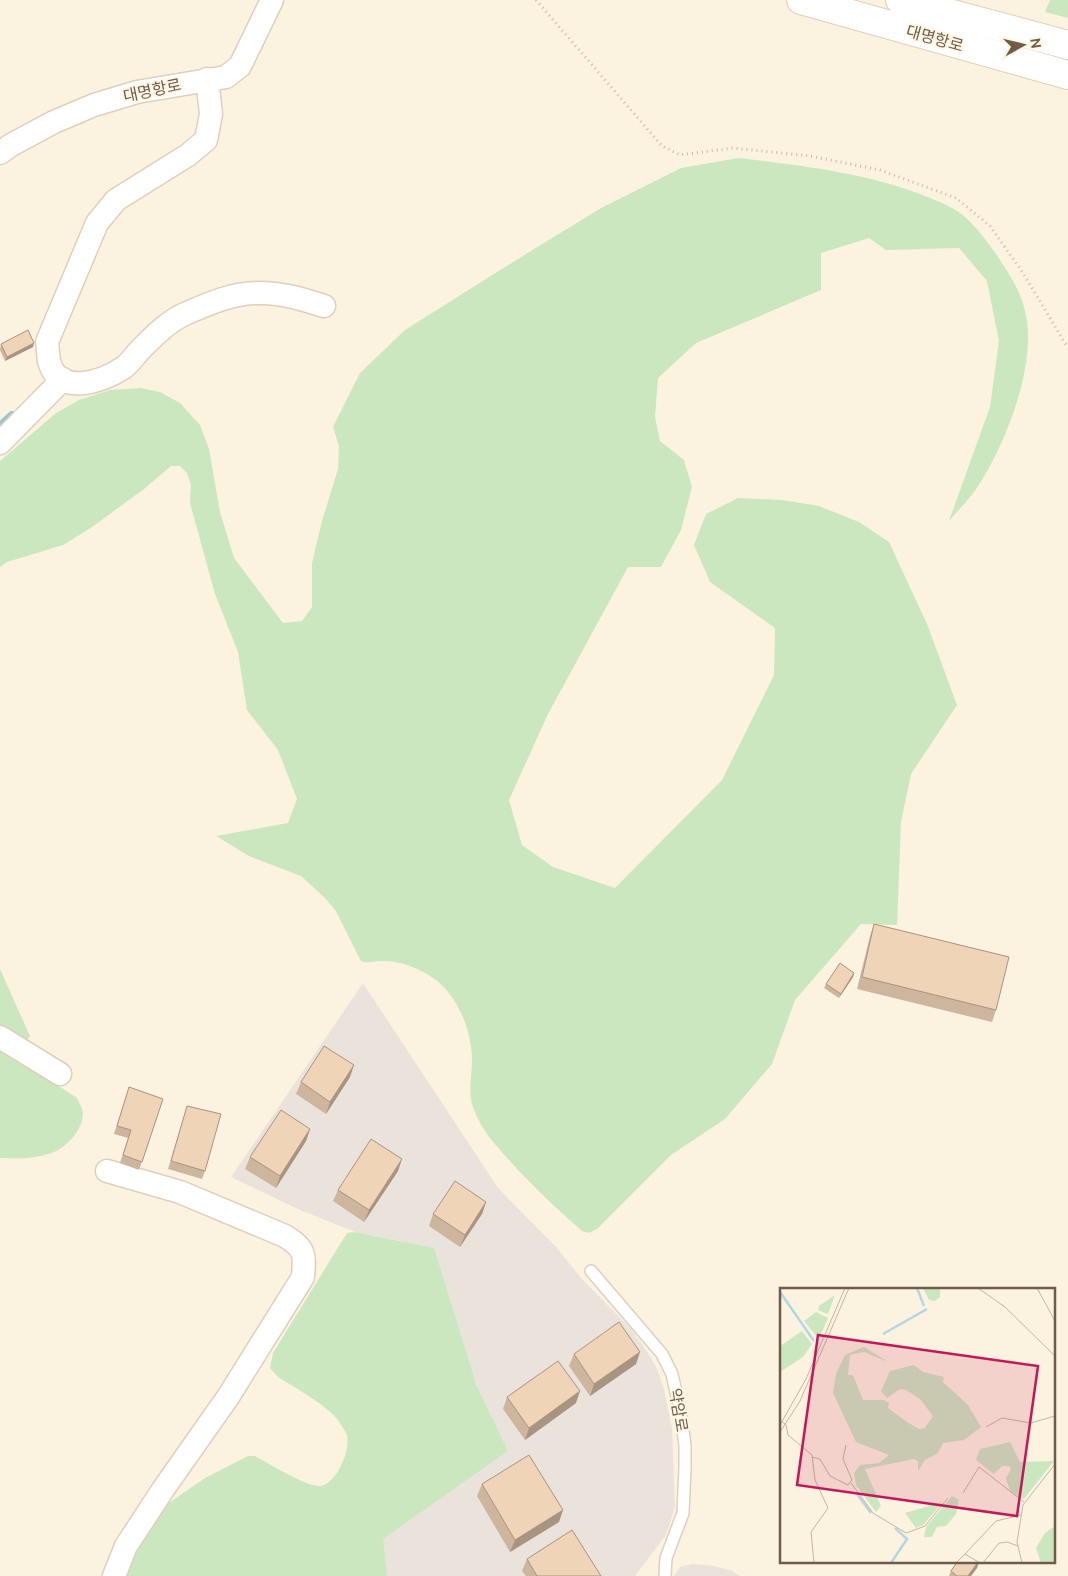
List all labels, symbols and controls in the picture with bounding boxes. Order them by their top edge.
north arrow [998,20,1048,70]
street label: 대명항로 [904,21,966,55]
text: N [1027,37,1045,49]
street label: 대명항로 [121,75,183,105]
inset map [780,1288,1056,1564]
street label: 약암로 [666,1387,692,1434]

